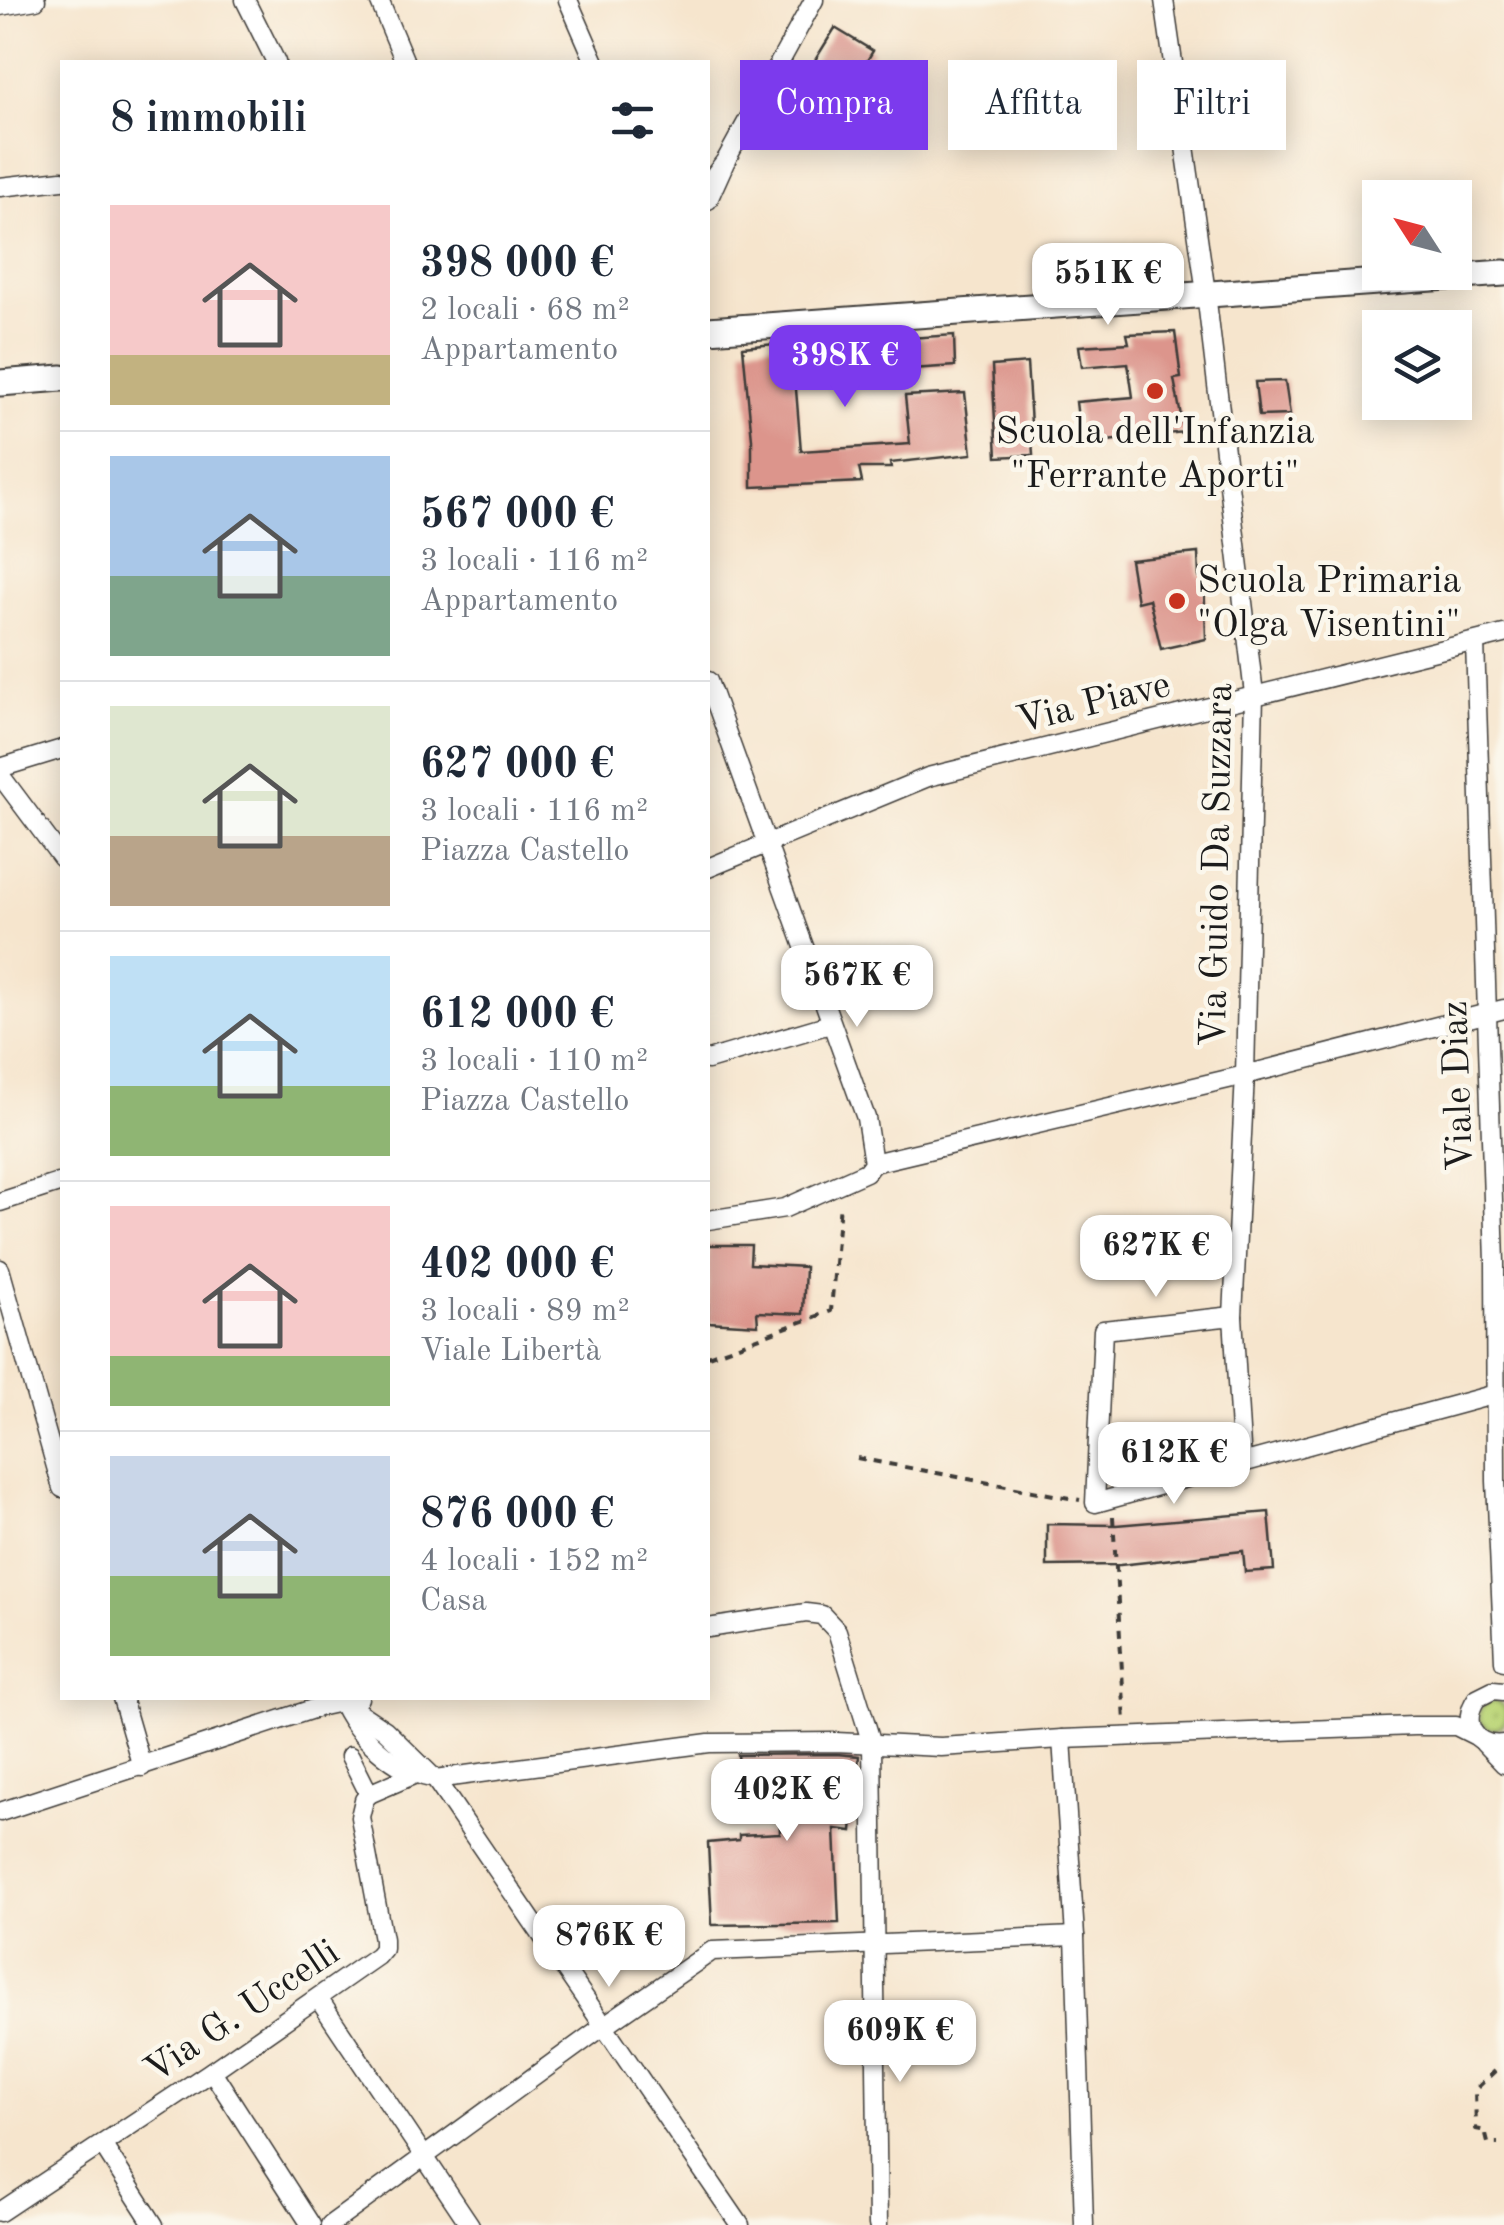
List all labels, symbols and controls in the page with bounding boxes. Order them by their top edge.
chip: Compra [740,60,928,150]
chip: Affitta [948,60,1117,150]
chip: Filtri [1137,60,1286,150]
icon: filters [605,93,660,148]
text: 8 immobili [110,99,307,141]
north arrow [1362,180,1472,290]
map controls [1362,180,1472,420]
pin: 551K € [1027,243,1189,328]
text: 398 000 € [420,244,614,286]
icon: home [190,245,310,365]
text: 551K € [1054,259,1162,291]
text: 2 locali · 68 m² [420,295,630,327]
button: layers [1362,310,1472,420]
pin: 398K € [764,325,926,410]
text: Appartamento [420,335,618,367]
text: 398K € [791,341,899,373]
marker: Scuola dell'Infanzia "Ferrante Aporti" [1144,380,1166,402]
place label: Scuola dell'Infanzia "Ferrante Aporti" [996,414,1315,496]
text: 567 000 € [420,495,614,537]
icon: home [190,496,310,616]
text: 3 locali · 116 m² [420,546,648,578]
place label: Scuola Primaria "Olga Visentini" [1197,563,1461,645]
text: Appartamento [420,586,618,618]
marker: Scuola Primaria "Olga Visentini" [1166,590,1188,612]
street label: Via Piave [1013,667,1174,741]
street label: Via Guido Da Suzzara [1196,683,1240,1047]
text: 627 000 € [420,745,614,787]
icon: home [190,746,310,866]
text: 3 locali · 116 m² [420,796,648,828]
text: Piazza Castello [420,836,629,868]
pin: 567K € [776,945,938,1030]
text: 567K € [803,961,911,993]
text: 612 000 € [420,995,614,1037]
icon: home [190,996,310,1116]
street label: Viale Diaz [1437,1000,1481,1172]
text: 3 locali · 110 m² [420,1046,648,1078]
text: Piazza Castello [420,1086,629,1118]
pin: 627K € [1075,1215,1237,1300]
text: 627K € [1102,1231,1210,1263]
text: 402 000 € [420,1245,614,1287]
icon: home [190,1246,310,1366]
text: 3 locali · 89 m² [420,1296,630,1328]
text: Viale Libertà [420,1336,601,1368]
pin: 612K € [1093,1422,1255,1507]
text: 612K € [1120,1438,1228,1470]
text: 876 000 € [420,1495,614,1537]
icon: home [190,1496,310,1616]
text: 4 locali · 152 m² [420,1546,648,1578]
text: Casa [420,1586,487,1618]
pin: 402K € [706,1759,868,1844]
text: 402K € [733,1775,841,1807]
pin: 876K € [528,1905,690,1990]
text: 876K € [555,1921,663,1953]
street label: Via G. Uccelli [139,1934,347,2091]
pin: 609K € [819,2000,981,2085]
text: 609K € [846,2016,954,2048]

